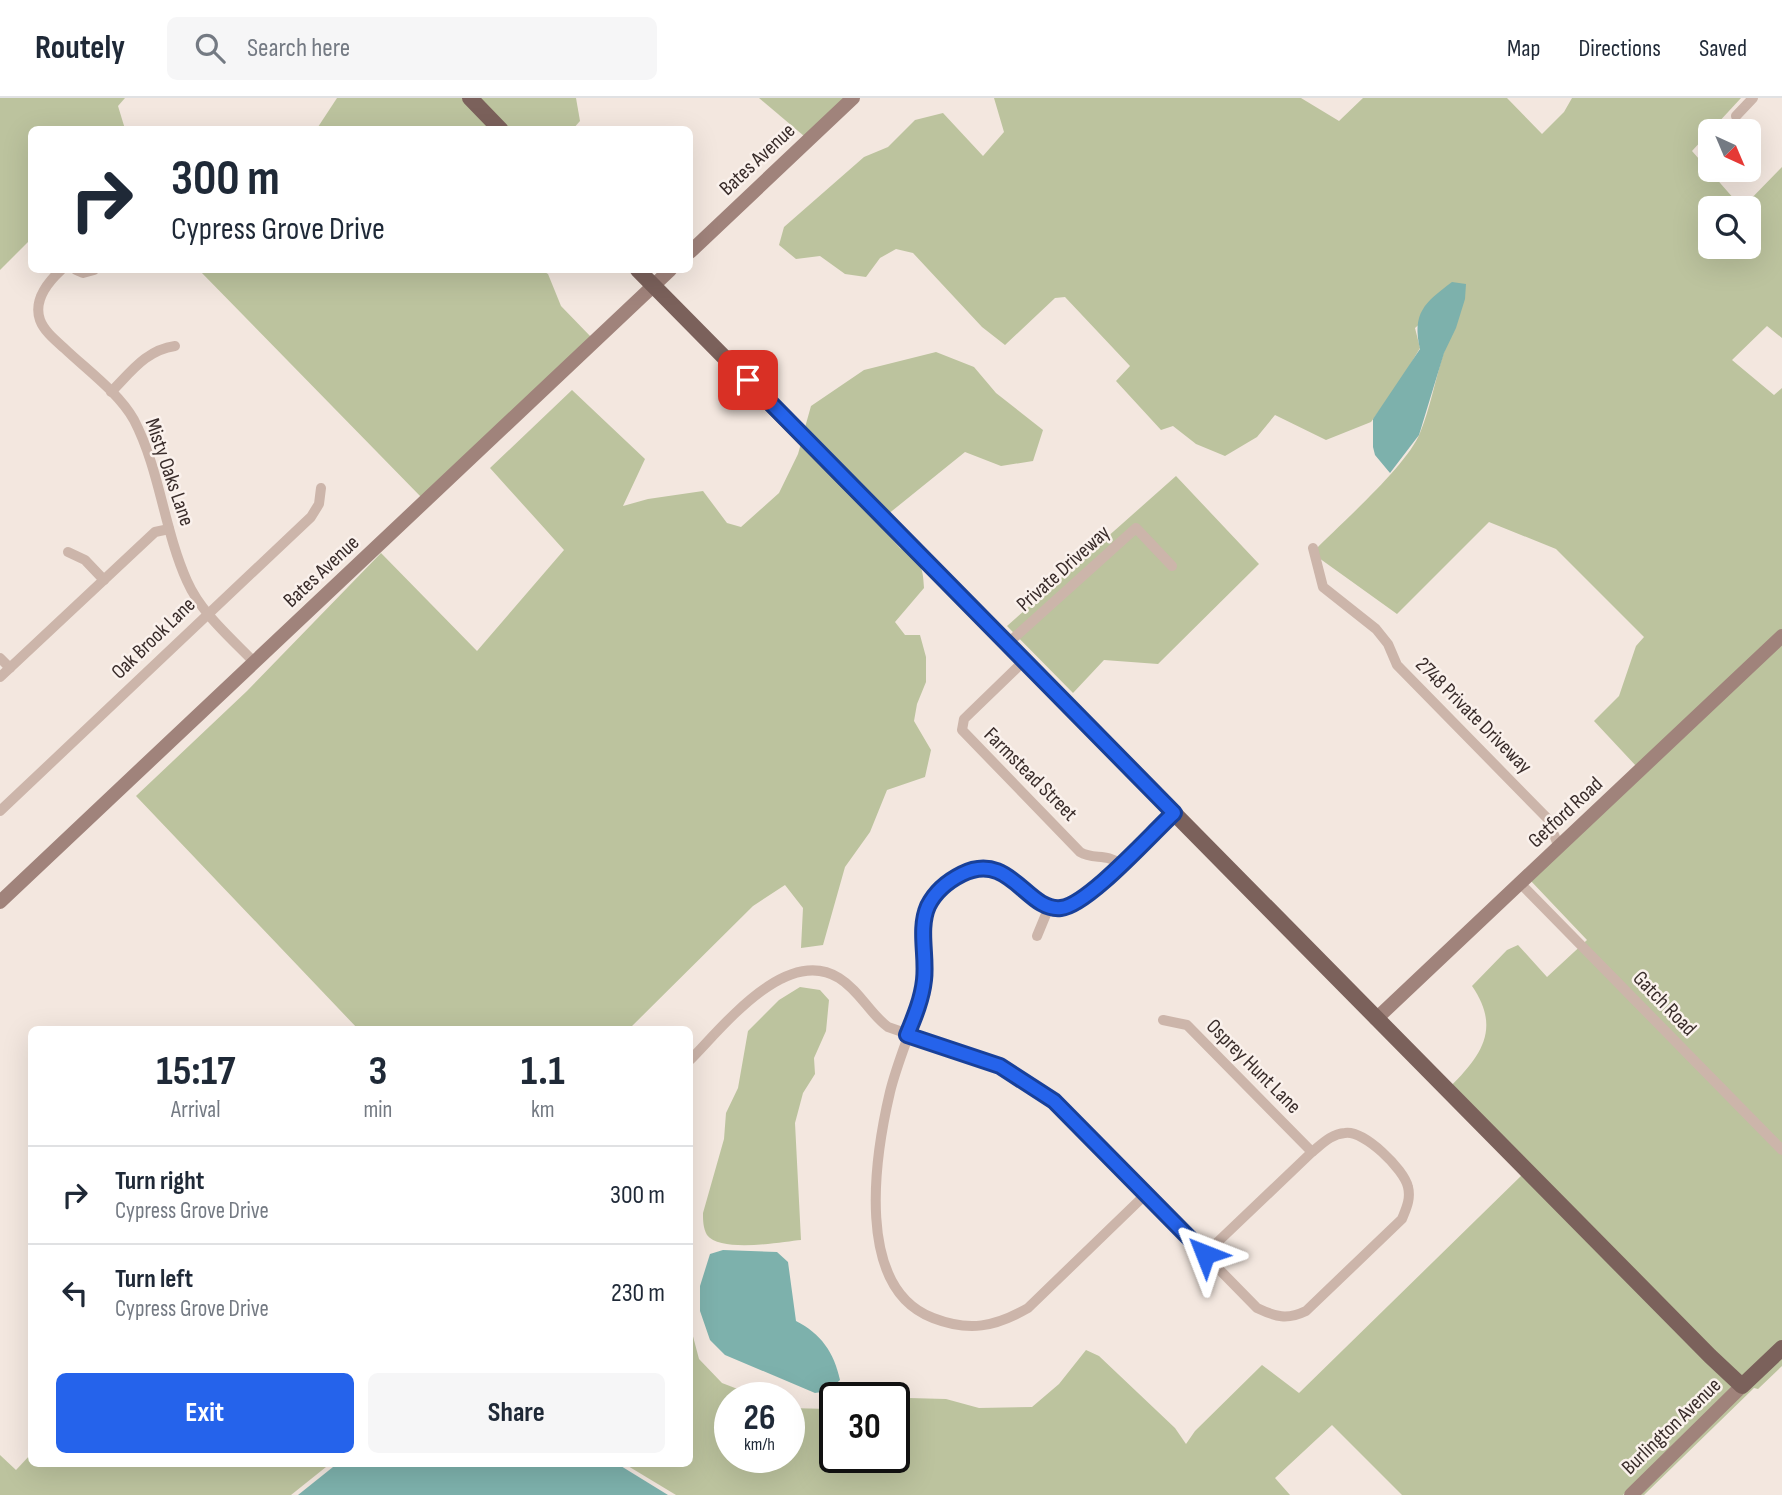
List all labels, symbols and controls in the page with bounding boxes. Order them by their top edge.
search box [167,17,657,80]
text: Routely [35,28,125,68]
icon: search [191,29,229,67]
text: Search here [247,33,350,64]
text: Map [1507,34,1540,63]
text: Directions [1578,34,1661,63]
text: Saved [1699,34,1747,63]
street label: Bates Avenue [714,118,800,201]
north arrow [1698,119,1760,182]
map controls [1698,119,1761,259]
text: 300 m [171,150,280,209]
icon: right [56,154,147,245]
button: search [1698,196,1761,259]
text: Cypress Grove Drive [171,210,385,249]
pin [718,350,778,410]
icon: arrive [729,361,767,399]
street label: Misty Oaks Lane [139,415,200,529]
street label: Private Driveway [1012,520,1115,617]
street label: Bates Avenue [278,530,364,613]
street label: Oak Brook Lane [106,592,200,684]
street label: 2748 Private Driveway [1410,652,1537,779]
street label: Farmstead Street [979,722,1083,826]
street label: Getford Road [1523,772,1608,853]
street label: Gatch Road [1628,966,1702,1041]
street label: Osprey Hunt Lane [1201,1014,1306,1119]
text: 15:17 [156,1046,235,1097]
text: 3 [369,1046,387,1097]
text: 1.1 [521,1046,565,1097]
text: Arrival [171,1096,221,1124]
text: min [364,1096,392,1124]
text: km [531,1096,555,1124]
text: Turn right [115,1166,204,1197]
icon: right [56,1176,94,1214]
text: 300 m [610,1180,665,1211]
text: Cypress Grove Drive [115,1197,269,1225]
position arrow [1168,1217,1242,1291]
text: Turn left [115,1264,193,1295]
icon: left [56,1274,94,1312]
text: 230 m [611,1278,665,1309]
text: Cypress Grove Drive [115,1295,269,1323]
button: Exit [56,1373,354,1453]
button: Share [368,1373,665,1453]
street label: Burlington Avenue [1617,1373,1726,1480]
speed limit sign: 30 [819,1382,910,1473]
text: 26 [744,1397,775,1440]
text: km/h [744,1434,775,1455]

